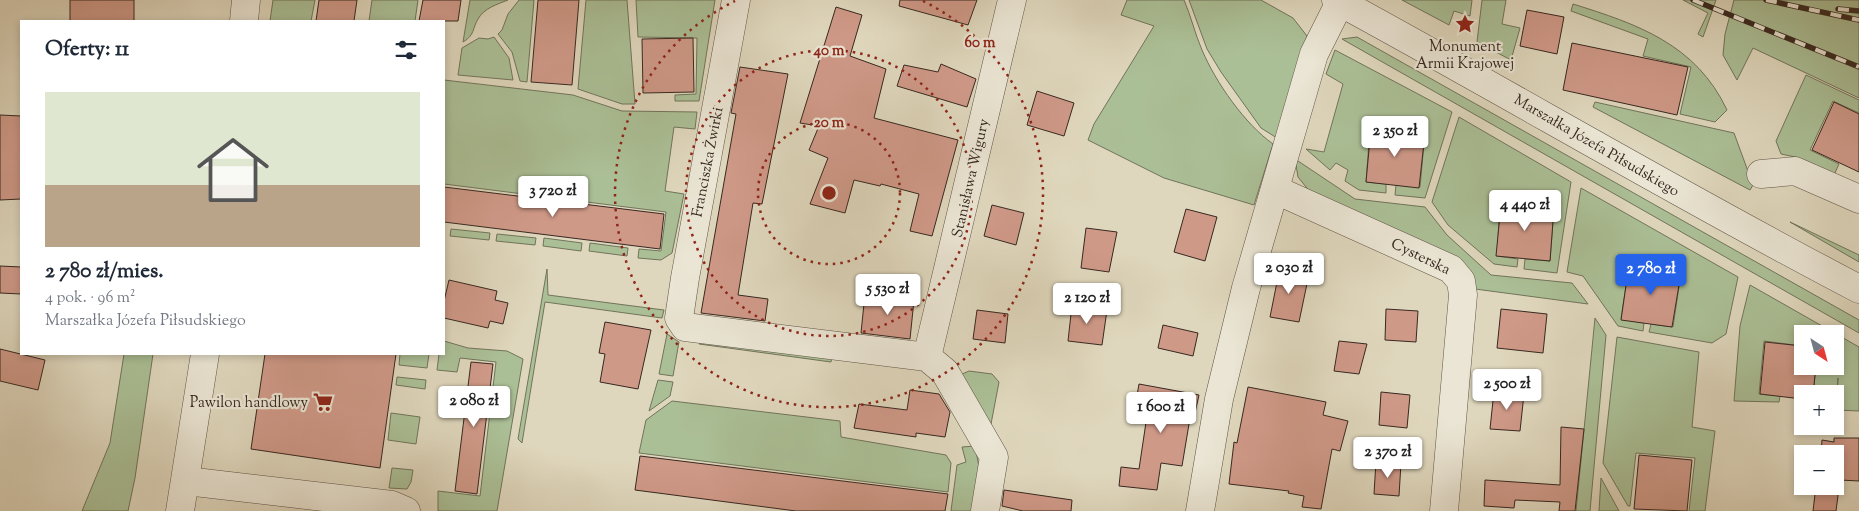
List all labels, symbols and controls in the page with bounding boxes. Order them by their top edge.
place icon: Monument Armii Krajowej [1454,13,1476,35]
text: 60 m [965,33,996,54]
text: Oferty: 11 [45,35,129,65]
icon: filters [392,36,420,64]
place label: Monument Armii Krajowej [1416,37,1514,75]
text: 40 m [813,41,845,62]
street label: Marszałka Józefa Piłsudskiego [1510,90,1683,202]
street label: Franciszka Żwirki [687,105,729,219]
text: 20 m [814,113,845,134]
street label: Stanisława Wigury [948,116,995,240]
pin: 2 350 zł [1343,116,1447,158]
text: 2 350 zł [1372,120,1418,143]
icon: home [188,125,278,215]
pin: 3 720 zł [501,176,605,218]
text: 3 720 zł [529,180,577,203]
centre of rings [820,184,838,202]
pin: 4 440 zł [1473,190,1577,232]
text: 4 440 zł [1500,194,1550,217]
street label: Cysterska [1387,234,1454,281]
pin: 2 030 zł [1237,252,1341,295]
pin: 2 780 zł [1599,254,1703,296]
text: 2 780 zł/mies. [45,257,164,287]
text: 2 030 zł [1265,257,1313,280]
text: 2 780 zł [1626,258,1676,281]
pin: 5 530 zł [836,274,940,316]
text: 5 530 zł [866,278,910,301]
pin: 2 120 zł [1035,282,1139,325]
text: 4 pok. · 96 m² [45,287,135,310]
text: 2 120 zł [1064,287,1110,310]
text: Marszałka Józefa Piłsudskiego [45,310,246,333]
north arrow [1794,325,1844,375]
map controls [1794,325,1844,495]
pin: 2 500 zł [1455,368,1559,411]
text: 2 500 zł [1483,373,1531,396]
button: + [1794,385,1844,435]
pin: 2 080 zł [422,386,526,428]
text: 2 080 zł [449,390,499,413]
supermarket icon: Pawilon handlowy [312,391,334,413]
pin: 1 600 zł [1109,392,1213,434]
place label: Pawilon handlowy [190,393,309,414]
text: 1 600 zł [1137,396,1185,419]
pin: 2 370 zł [1336,436,1440,479]
text: 2 370 zł [1364,441,1412,464]
button: − [1794,445,1844,495]

